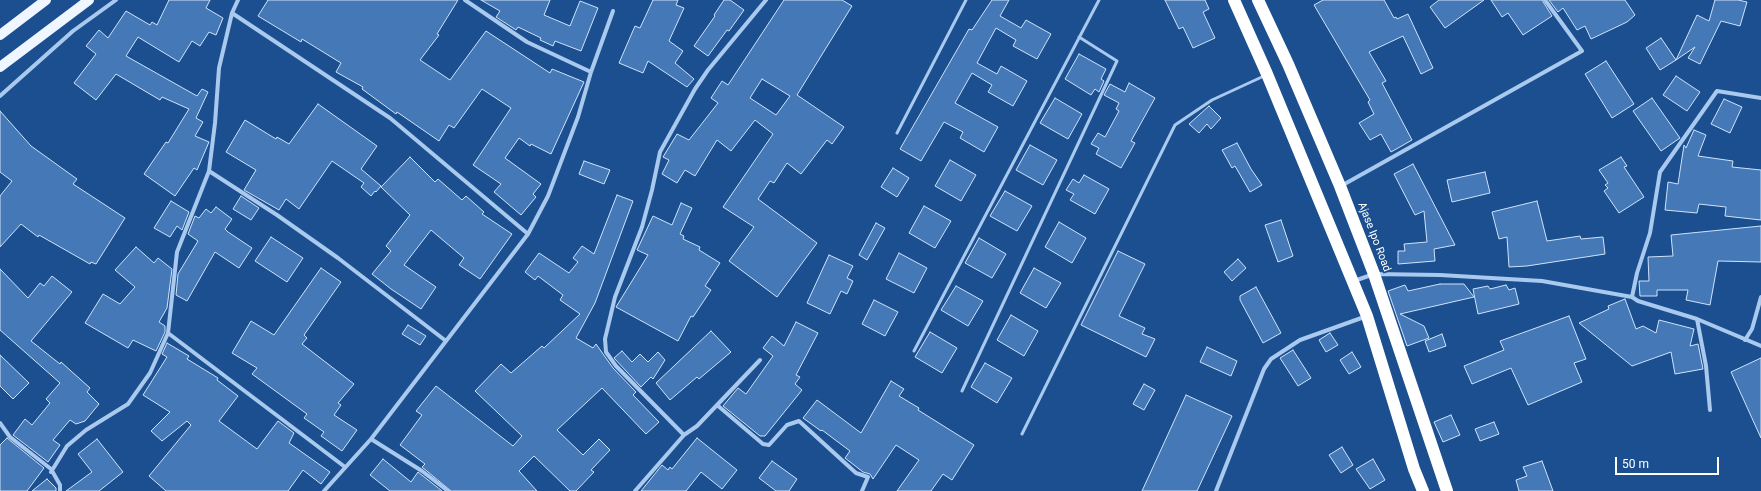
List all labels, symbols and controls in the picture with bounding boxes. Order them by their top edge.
street label: Ajase Ipo Road [1355,200,1393,274]
scale bar [1617,449,1721,475]
text: 50 m [1622,457,1649,471]

